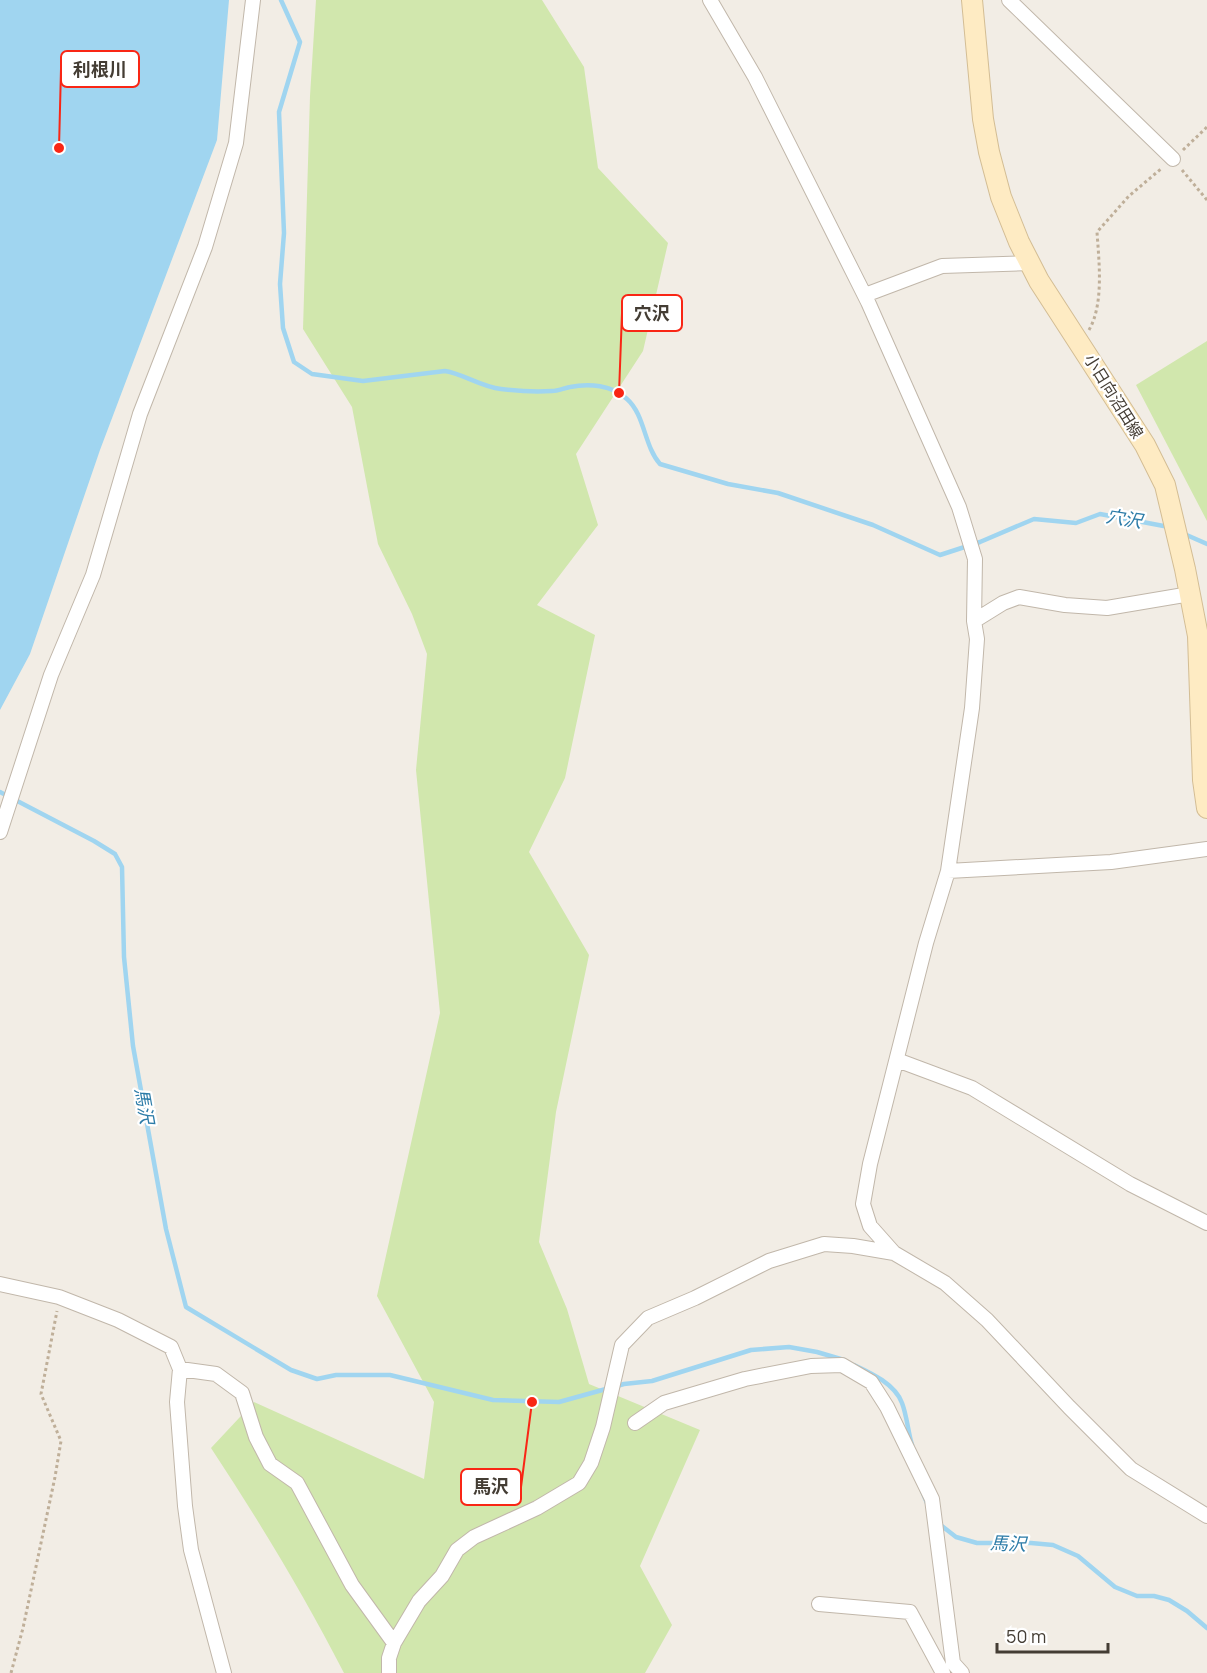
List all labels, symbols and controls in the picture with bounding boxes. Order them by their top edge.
callout: 利根川 [61,51,139,87]
text: 利根川 [73,57,127,81]
callout: 穴沢 [622,295,682,331]
text: 穴沢 [634,301,670,325]
street label: 小日向沼田線 [1079,349,1149,443]
water label: 穴沢 [1105,503,1146,533]
water label: 馬沢 [130,1086,160,1128]
callout: 馬沢 [461,1469,521,1505]
text: 馬沢 [473,1474,509,1498]
water label: 馬沢 [990,1530,1028,1556]
scale bar [997,1616,1108,1654]
text: 50 m [1006,1624,1046,1648]

